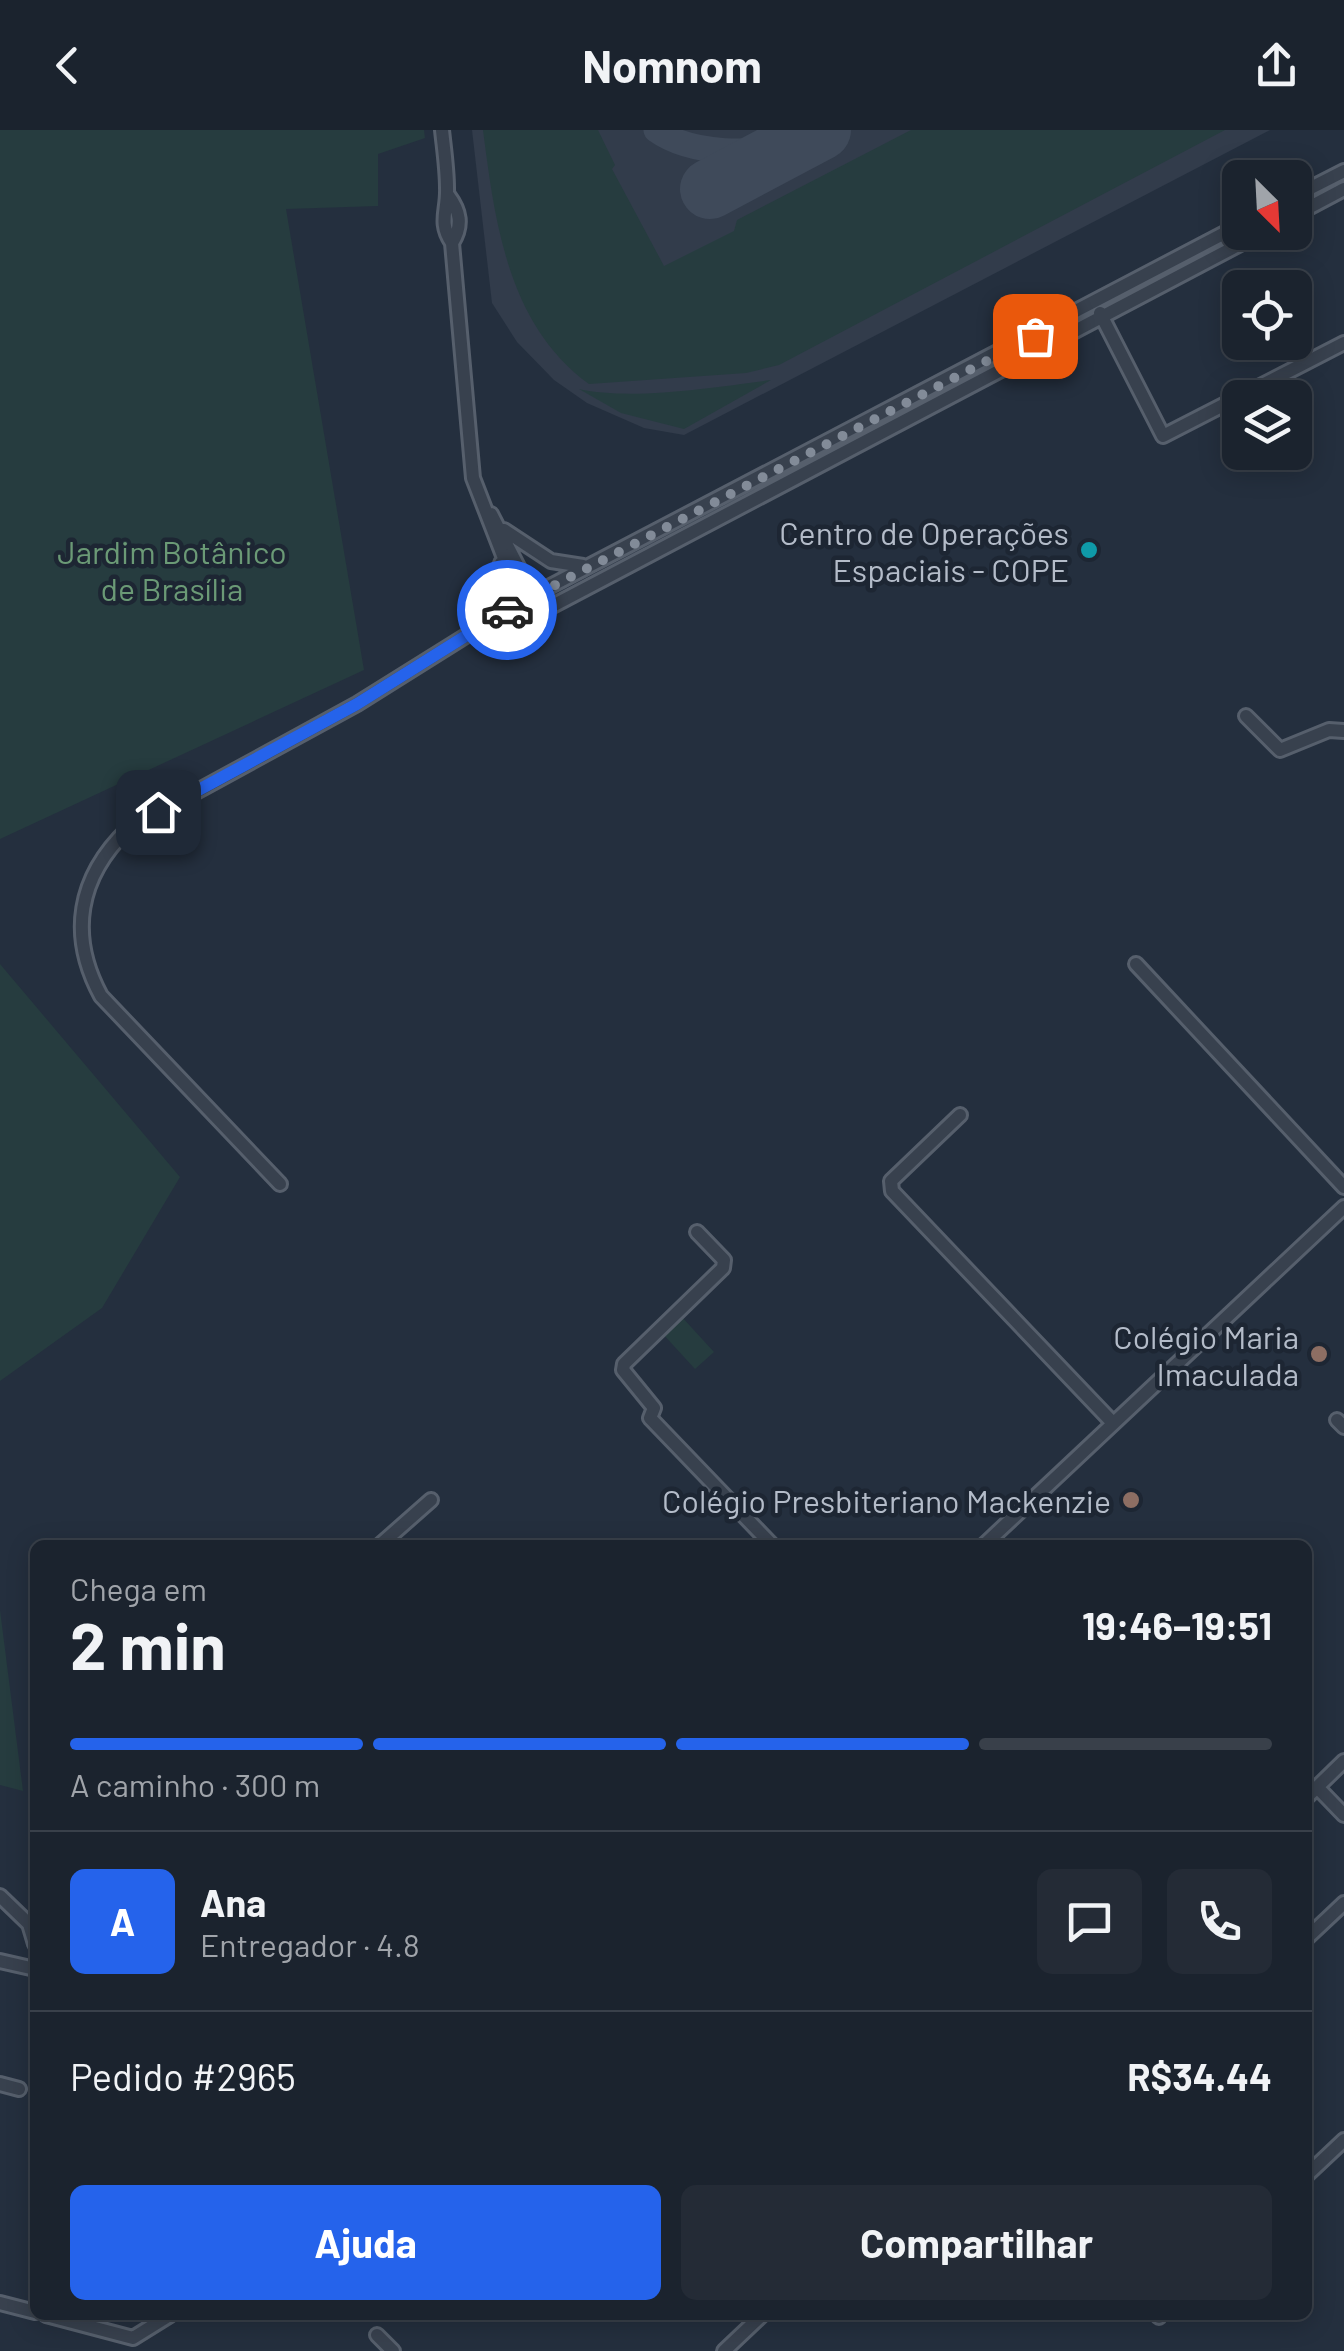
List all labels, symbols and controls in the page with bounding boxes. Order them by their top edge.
icon: back [40,38,95,93]
text: Nomnom [582,38,762,92]
icon: share [1249,38,1304,93]
north arrow [1222,160,1312,250]
map controls [1222,160,1312,470]
button: locate [1222,270,1312,360]
pin [993,294,1078,379]
icon: bag [1008,309,1063,364]
button: layers [1222,380,1312,470]
place label: Centro de Operações Espaciais - COPE [779,513,1069,588]
park label: Jardim Botânico de Brasília [57,532,287,607]
marker: Centro de Operações Espaciais - COPE [1078,539,1100,561]
courier [457,560,557,660]
icon: car [480,583,535,638]
pin [116,770,201,855]
icon: home [131,785,186,840]
place label: Colégio Maria Imaculada [1113,1317,1299,1392]
marker: Colégio Maria Imaculada [1308,1343,1330,1365]
place label: Colégio Presbiteriano Mackenzie [662,1481,1111,1519]
marker: Colégio Presbiteriano Mackenzie [1120,1489,1142,1511]
text: Chega em [70,1569,207,1607]
text: 19:46–19:51 [1082,1602,1272,1648]
text: 2 min [70,1605,226,1683]
text: A caminho · 300 m [70,1765,320,1803]
button: chat [1037,1869,1142,1974]
button: phone [1167,1869,1272,1974]
text: Ana [200,1879,266,1925]
text: A [110,1898,135,1944]
text: Entregador · 4.8 [200,1925,420,1963]
text: Pedido #2965 [70,2053,296,2099]
text: R$34.44 [1127,2053,1272,2099]
button: Ajuda [70,2185,661,2300]
button: Compartilhar [681,2185,1272,2300]

